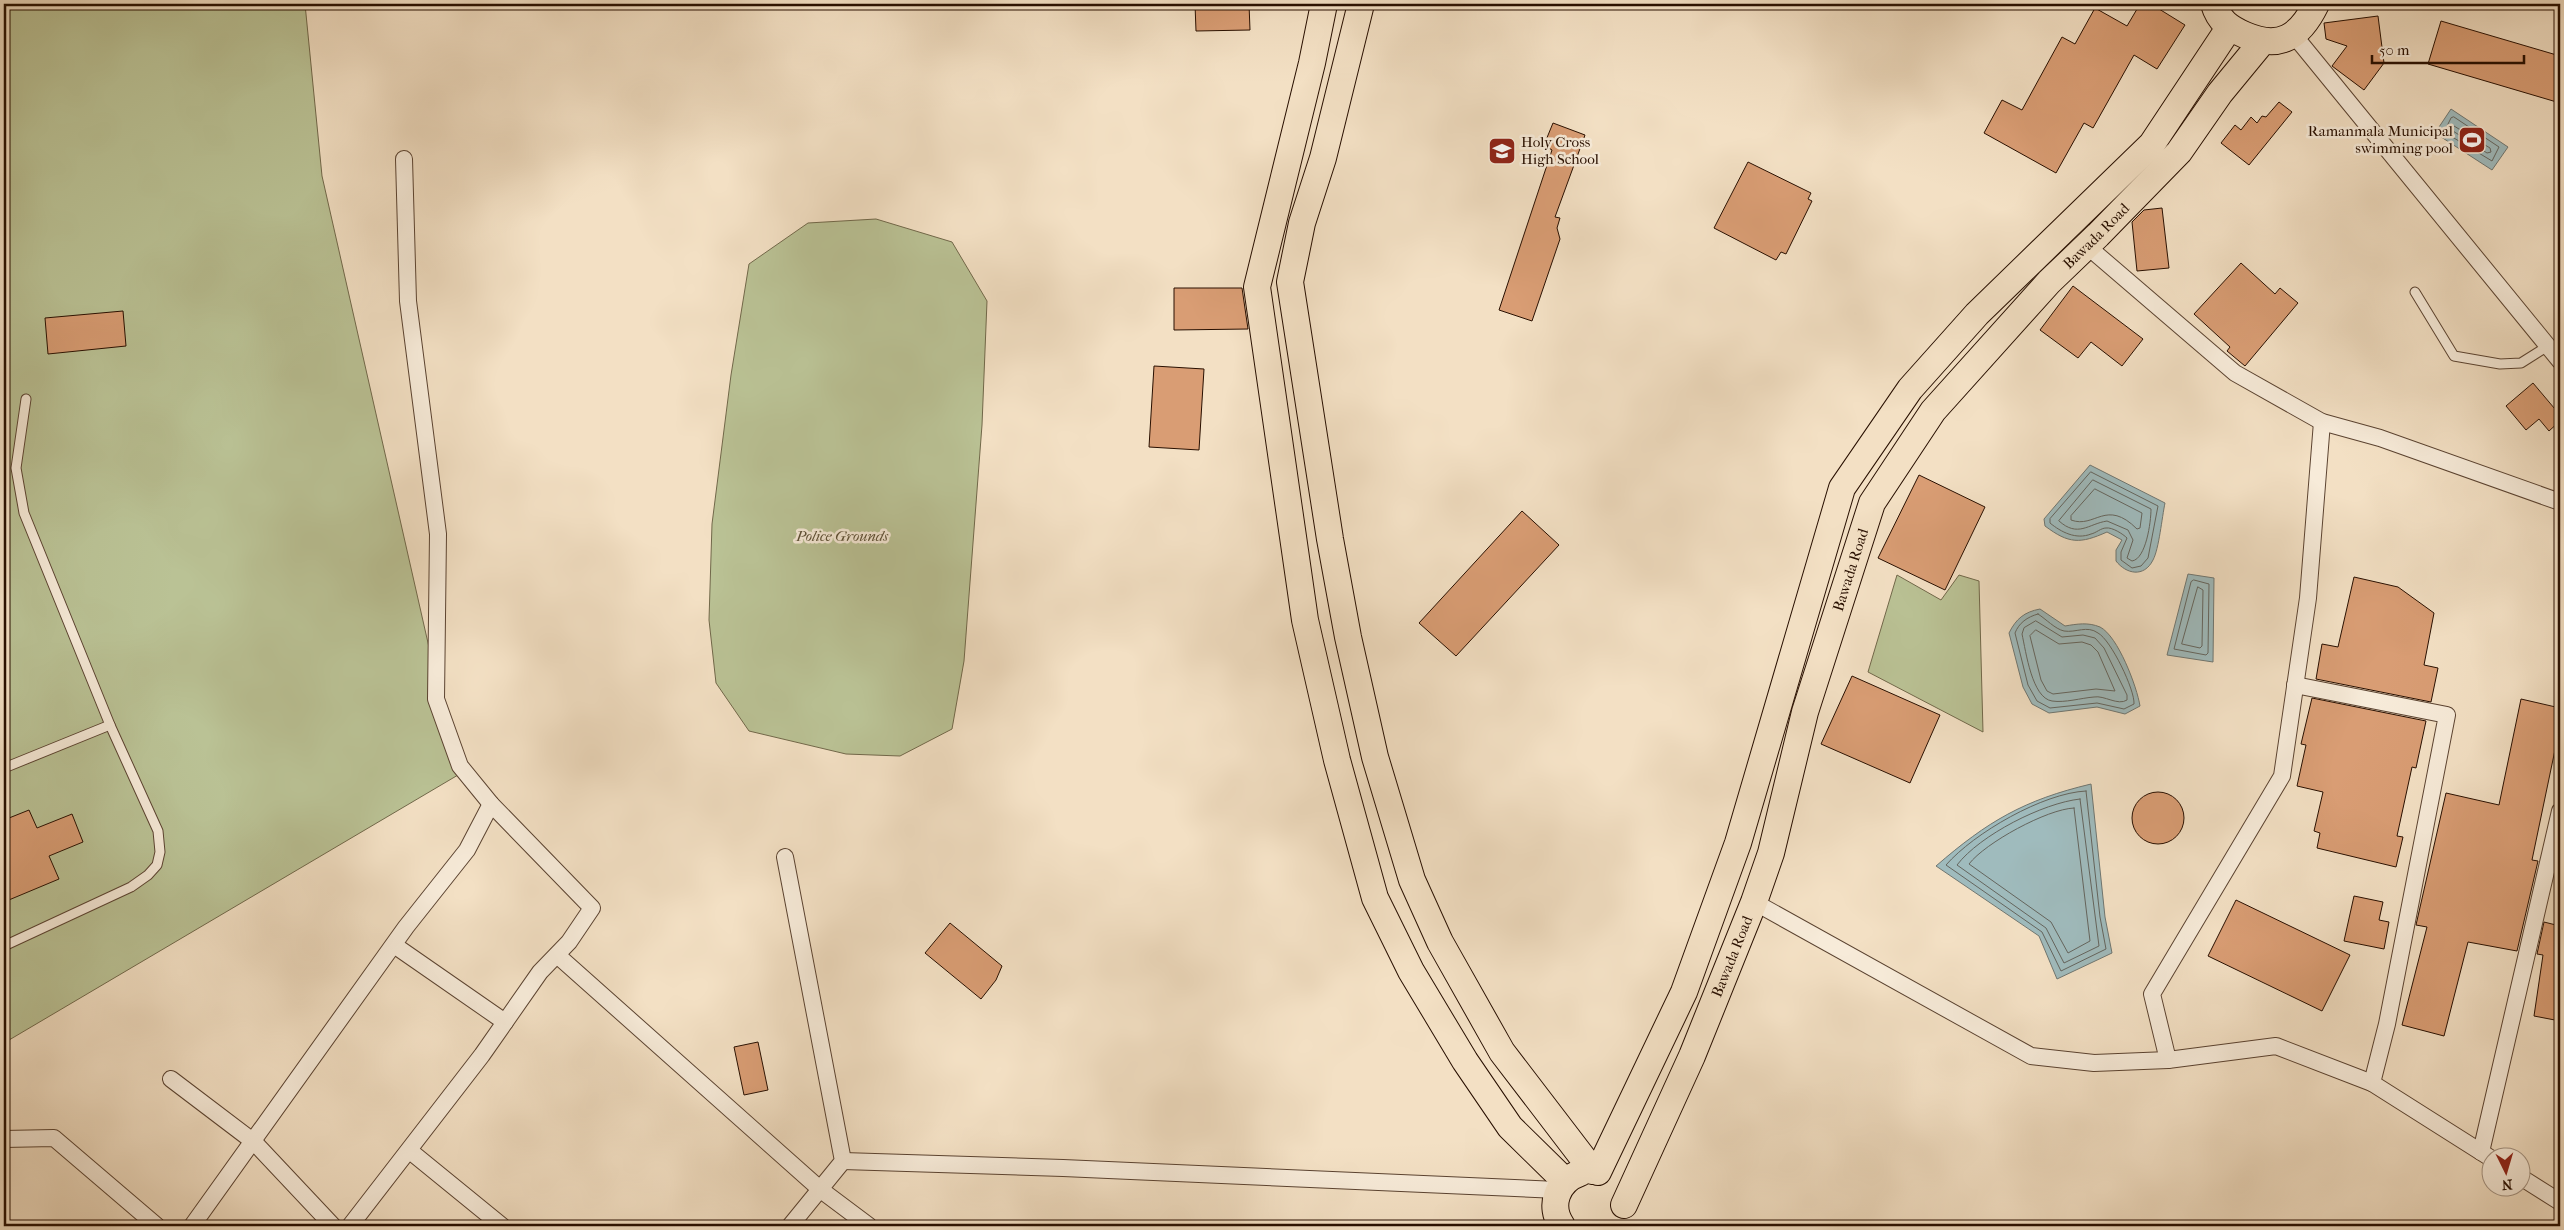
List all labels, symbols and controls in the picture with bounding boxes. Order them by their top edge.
scale bar [2372,32,2524,64]
text: 50 m [2379,41,2410,59]
place label: Ramanmala Municipal swimming pool [2308,122,2453,157]
sports icon: Ramanmala Municipal swimming pool [2457,125,2487,155]
place label: Holy Cross High School [1521,133,1599,168]
school or university icon: Holy Cross High School [1487,136,1517,166]
street label: Bawada Road [2059,199,2134,273]
street label: Bawada Road [1829,525,1873,614]
park label: Police Grounds [795,527,888,545]
street label: Bawada Road [1708,912,1757,1000]
north arrow [2482,1148,2532,1198]
text: N [2501,1176,2513,1193]

